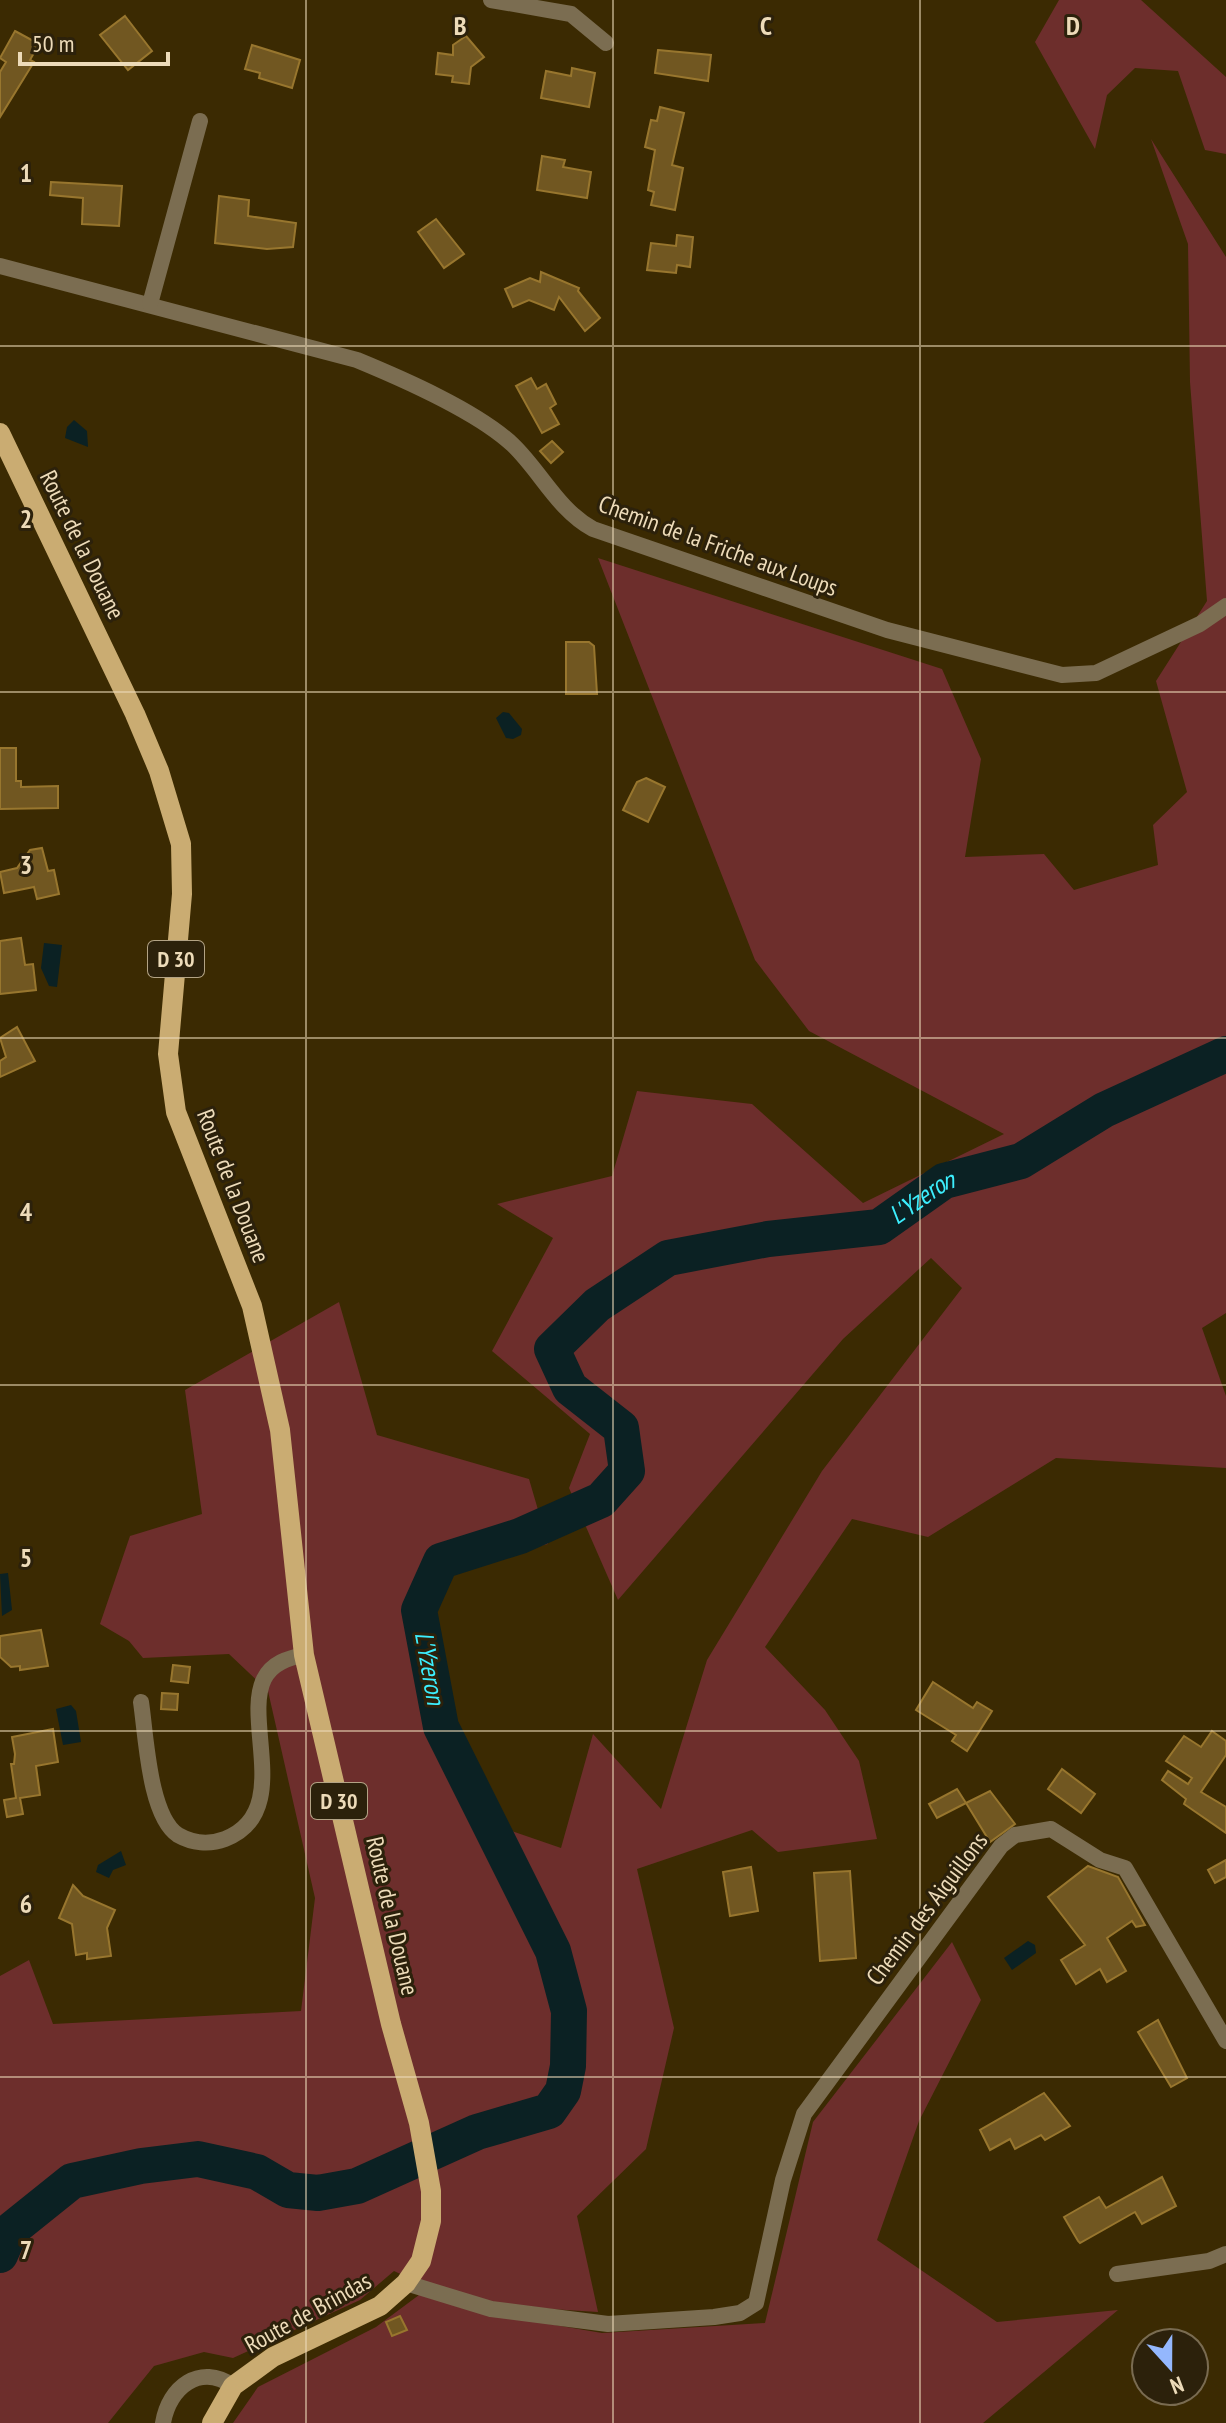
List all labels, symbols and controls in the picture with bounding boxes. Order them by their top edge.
text: B [454,9,467,42]
text: C [760,9,772,42]
text: D [1066,9,1080,42]
scale bar [20,16,168,66]
text: 50 m [32,28,74,59]
text: 1 [20,156,32,189]
street label: Route de la Douane [33,465,132,624]
street label: Chemin de la Friche aux Loups [594,488,842,603]
text: 2 [20,502,32,535]
text: 3 [20,848,32,881]
road number: D 30 [148,941,204,977]
street label: Route de la Douane [190,1105,277,1267]
water label: L'Yzeron [882,1162,959,1231]
text: 4 [20,1195,33,1228]
text: 5 [20,1541,32,1574]
water label: L'Yzeron [408,1629,453,1709]
road number: D 30 [311,1783,367,1819]
street label: Chemin des Aiguillons [859,1826,994,1991]
street label: Route de la Douane [359,1834,426,1998]
text: 6 [20,1887,32,1920]
text: 7 [20,2233,32,2266]
street label: Route de Brindas [239,2265,376,2360]
north arrow [1130,2327,1210,2407]
text: N [1167,2370,1188,2401]

